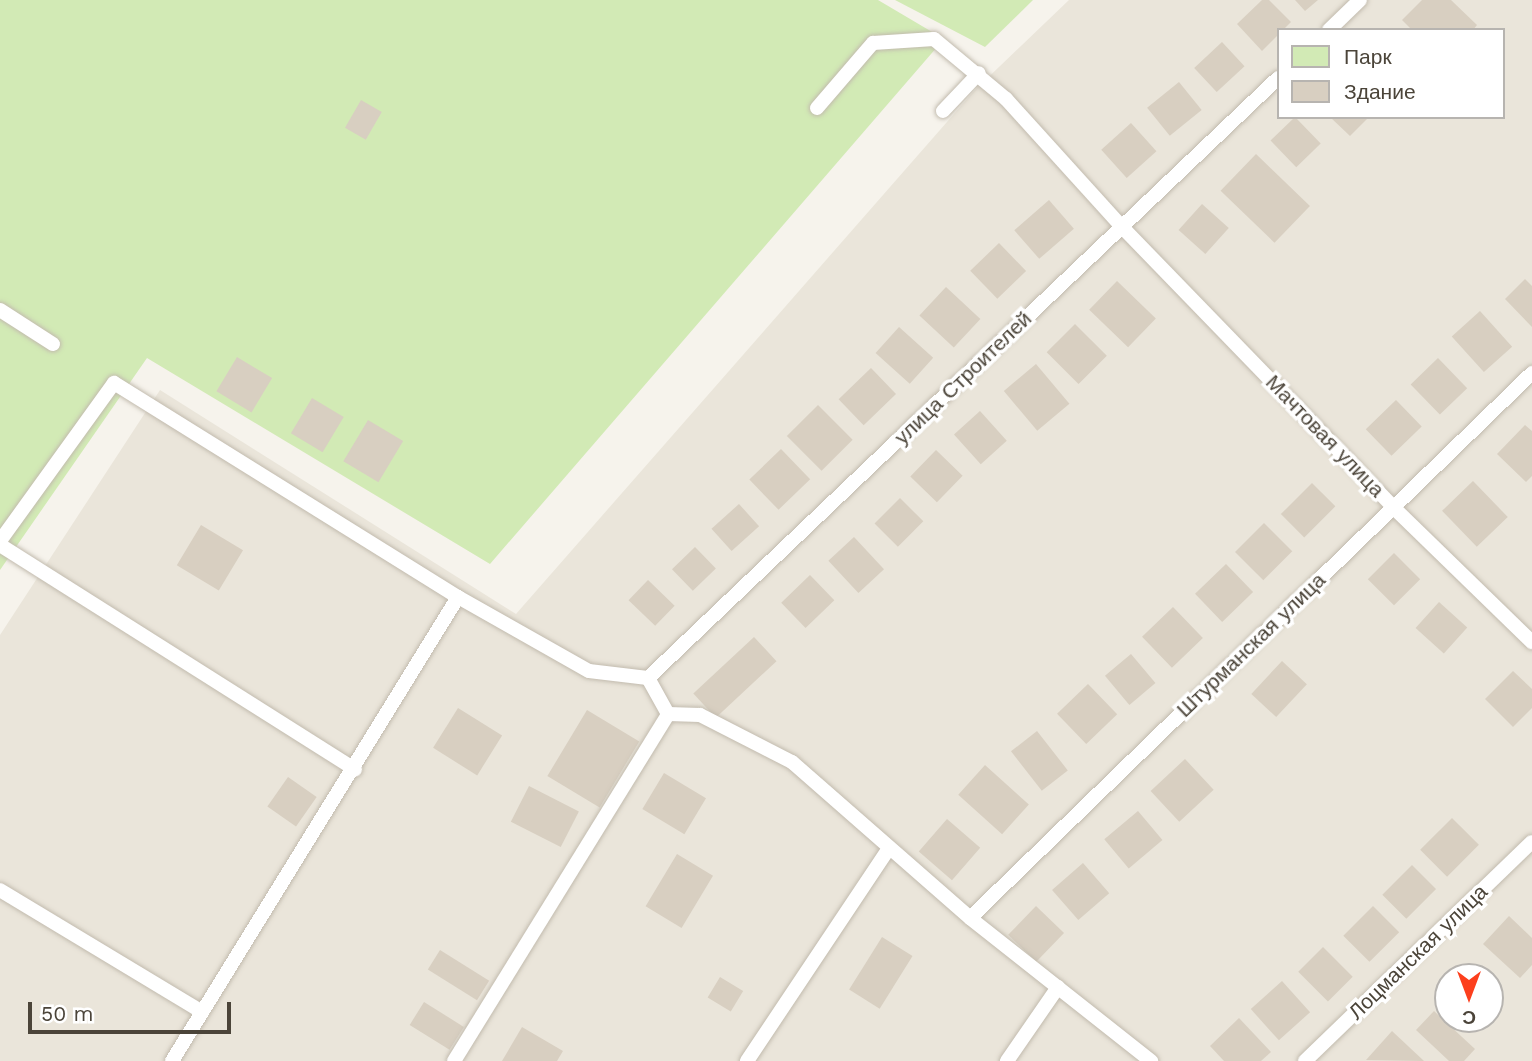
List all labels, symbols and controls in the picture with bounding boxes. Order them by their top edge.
legend [1276,28,1504,119]
text: Парк [1344,44,1392,69]
text: Здание [1344,79,1416,104]
street label: улица Строителей [889,306,1037,450]
street label: Мачтовая улица [1260,370,1390,502]
street label: Штурманская улица [1171,568,1331,722]
street label: Лоцманская улица [1343,879,1493,1025]
north arrow [1434,963,1504,1033]
scale bar [32,988,234,1032]
text: 50 m [41,1001,93,1026]
text: С [1462,1006,1476,1029]

